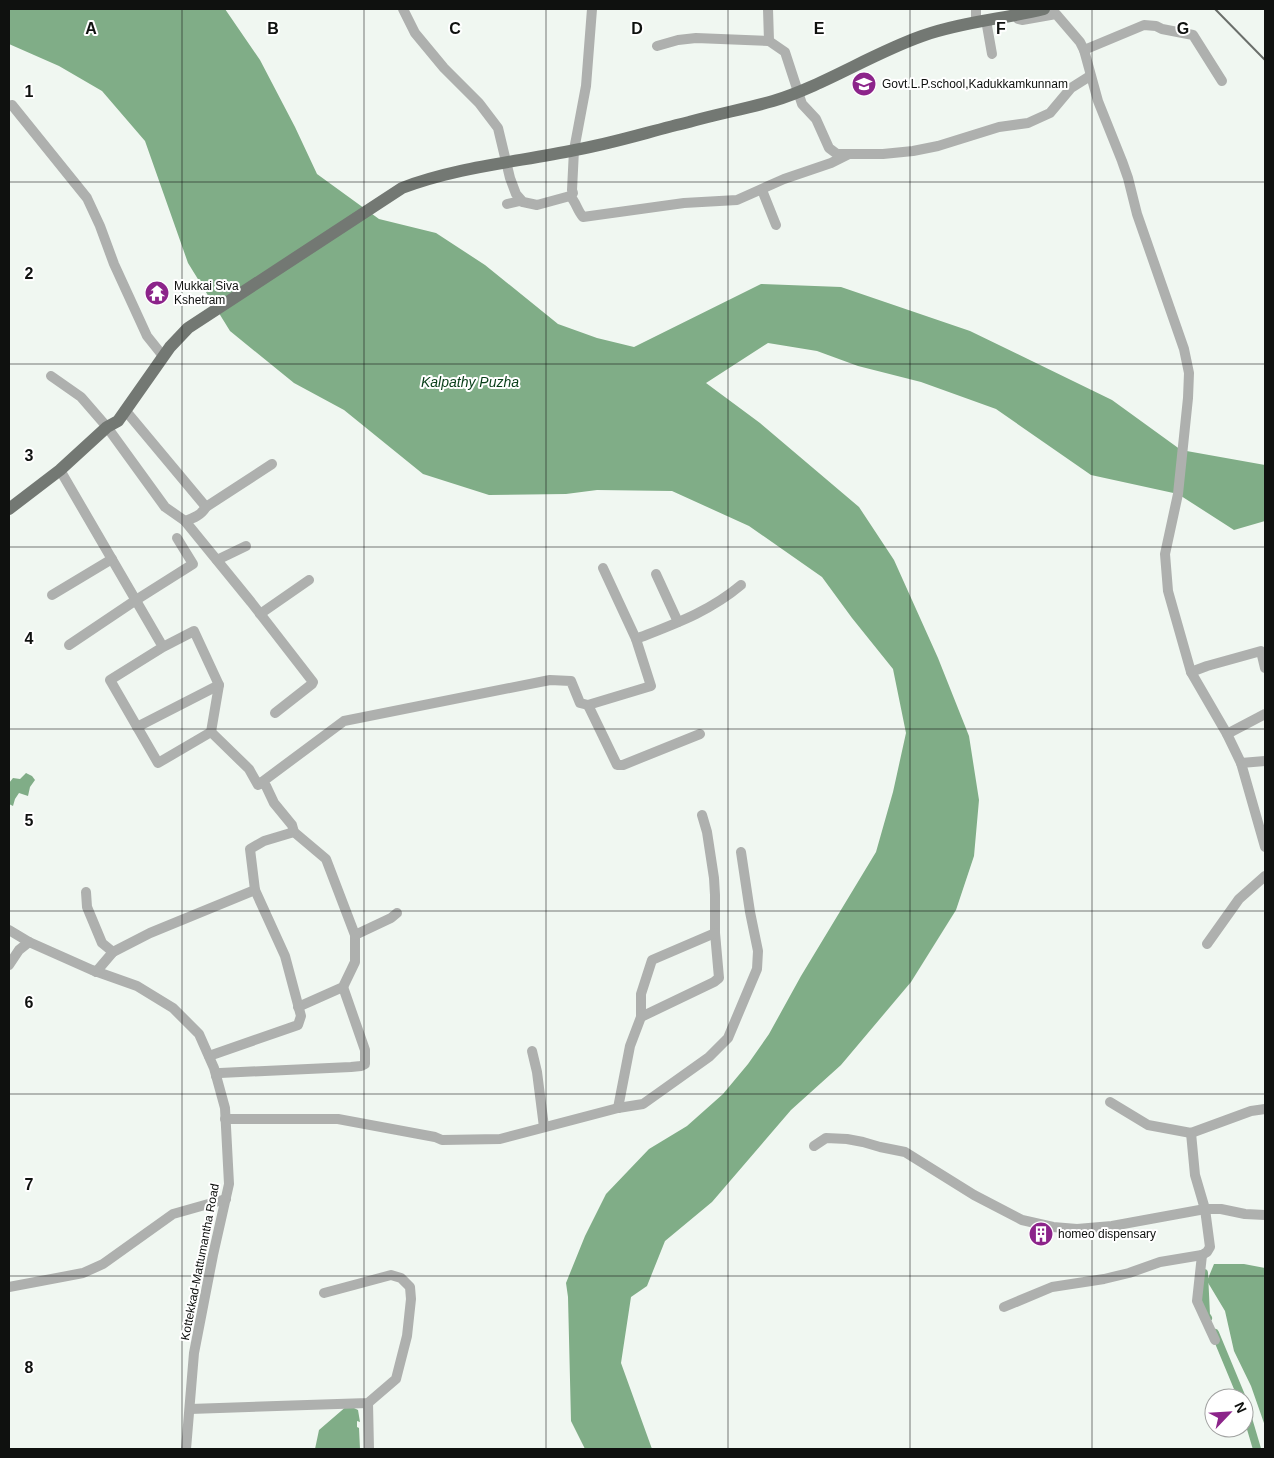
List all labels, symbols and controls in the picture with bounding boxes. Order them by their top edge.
text: A [85,20,97,37]
text: B [267,20,279,37]
text: C [449,20,461,37]
text: D [631,20,643,37]
text: E [814,20,825,37]
text: F [996,20,1006,37]
text: G [1177,20,1189,37]
school or university icon: Govt.L.P.school,Kadukkamkunnam [851,71,877,97]
place label: Govt.L.P.school,Kadukkamkunnam [882,77,1068,91]
text: 1 [25,83,34,100]
text: 2 [25,265,34,282]
place label: Mukkai Siva Kshetram [174,279,239,307]
temple icon: Mukkai Siva Kshetram [144,280,170,306]
water label: Kalpathy Puzha [421,374,519,390]
text: 3 [25,447,34,464]
text: 4 [25,630,34,647]
text: 5 [25,812,34,829]
text: 6 [25,994,34,1011]
text: 7 [25,1176,34,1193]
street label: Kottekkad-Mattumantha Road [178,1182,222,1342]
building icon: homeo dispensary [1028,1221,1054,1247]
place label: homeo dispensary [1058,1227,1156,1241]
text: 8 [25,1359,34,1376]
north arrow [1204,1388,1254,1438]
text: N [1231,1400,1250,1415]

